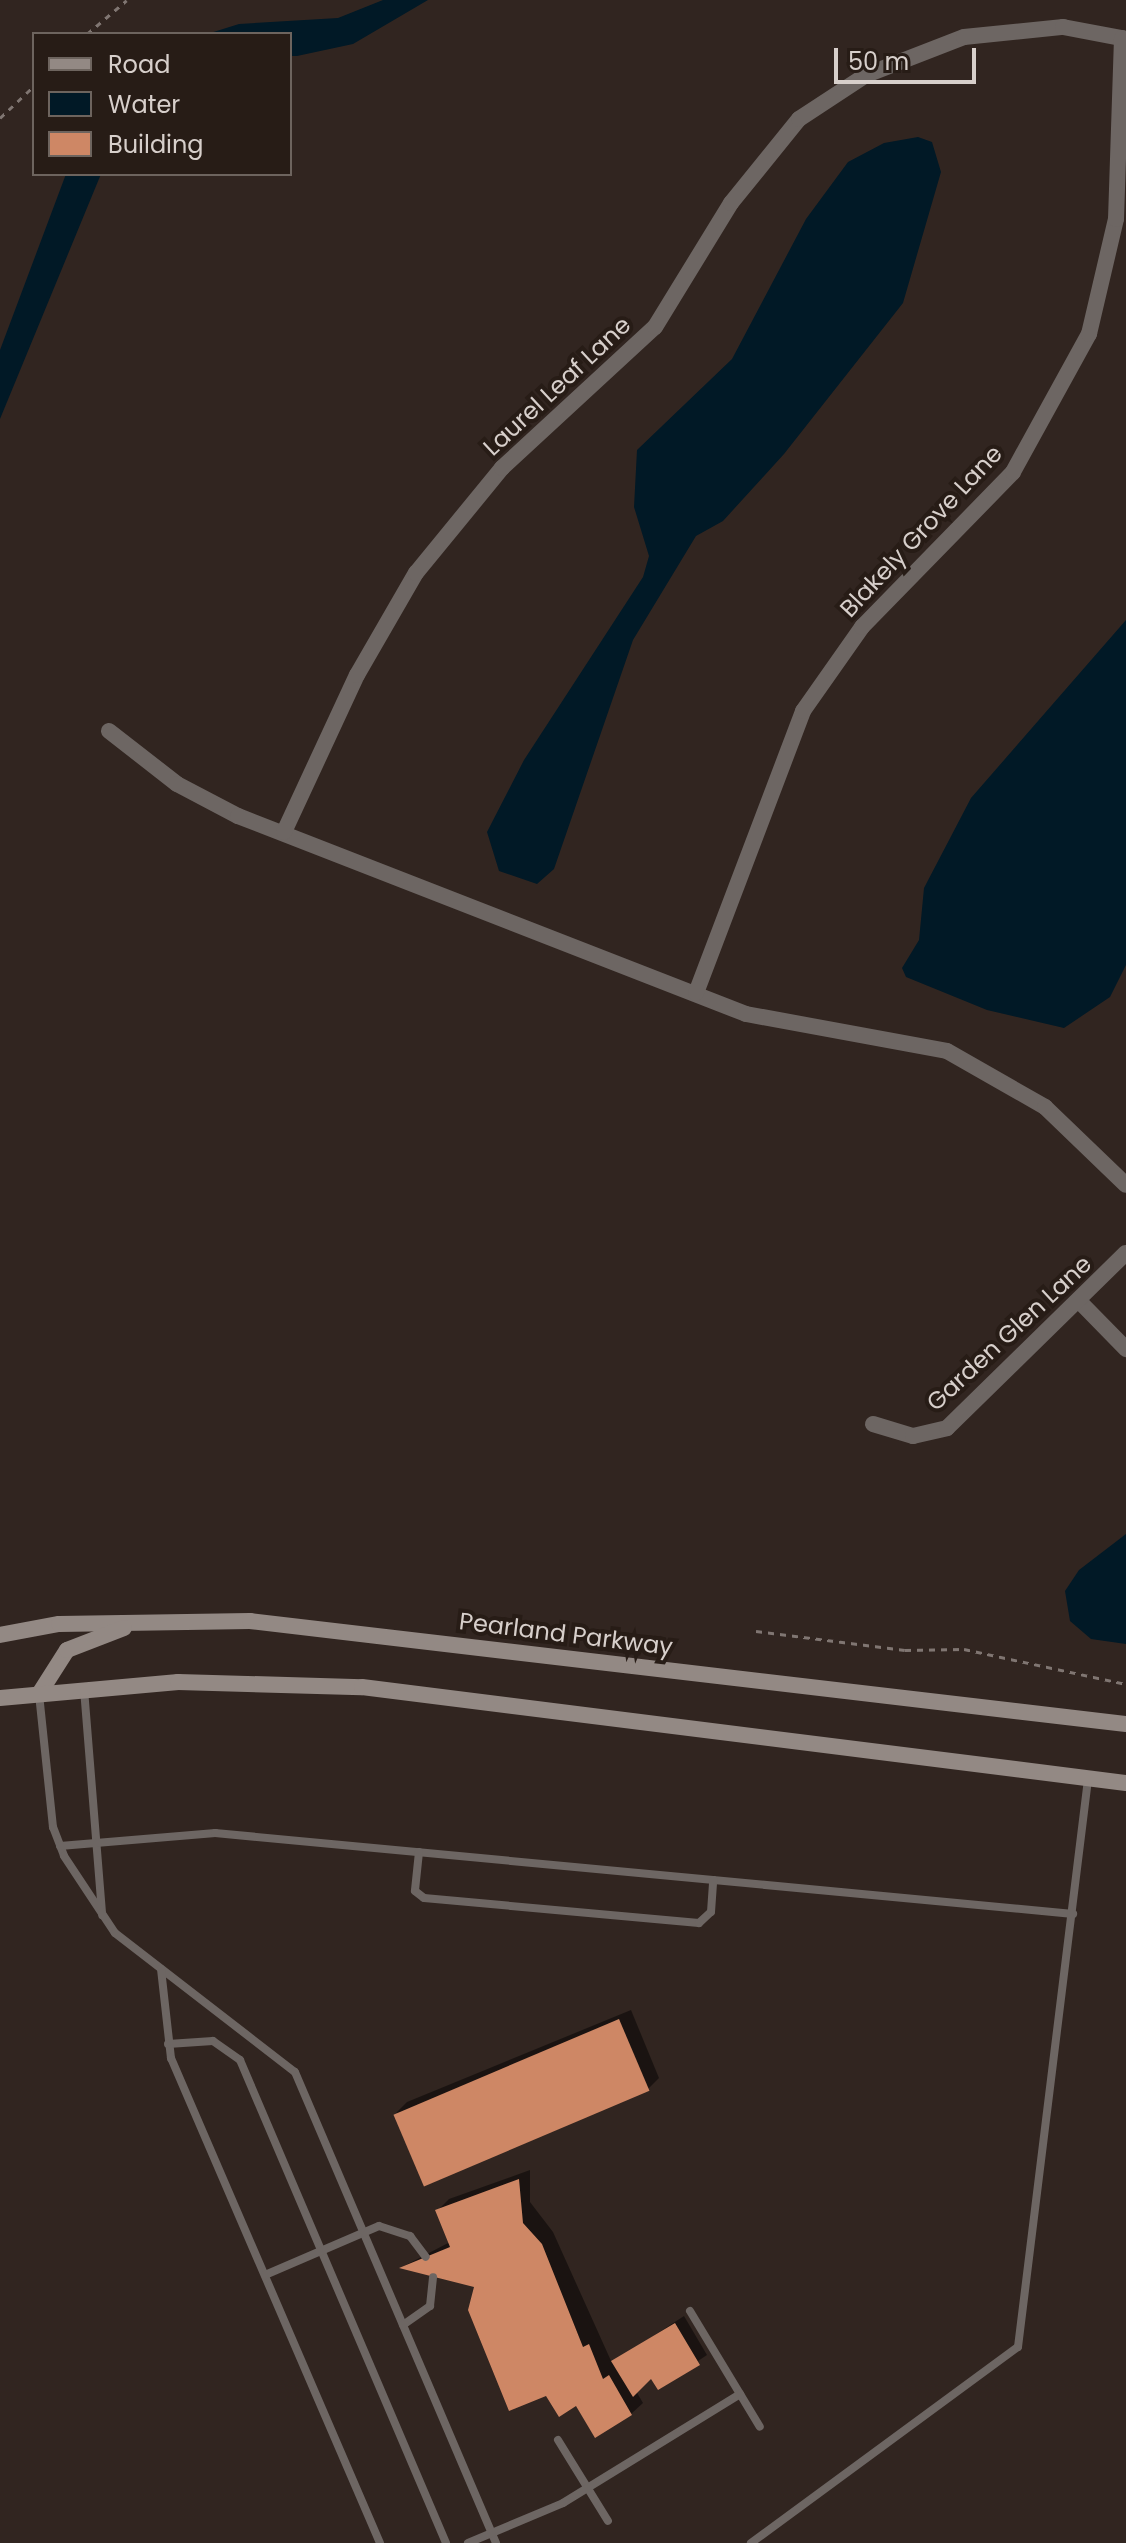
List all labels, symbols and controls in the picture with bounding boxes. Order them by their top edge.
legend [32,32,292,176]
scale bar [838,32,980,82]
text: 50 m [848,45,909,78]
text: Road [108,48,170,81]
text: Water [108,88,180,121]
text: Building [108,128,204,161]
street label: Laurel Leaf Lane [477,310,637,462]
street label: Blakely Grove Lane [834,439,1008,623]
street label: Garden Glen Lane [921,1249,1097,1417]
street label: Pearland Parkway [458,1607,674,1661]

